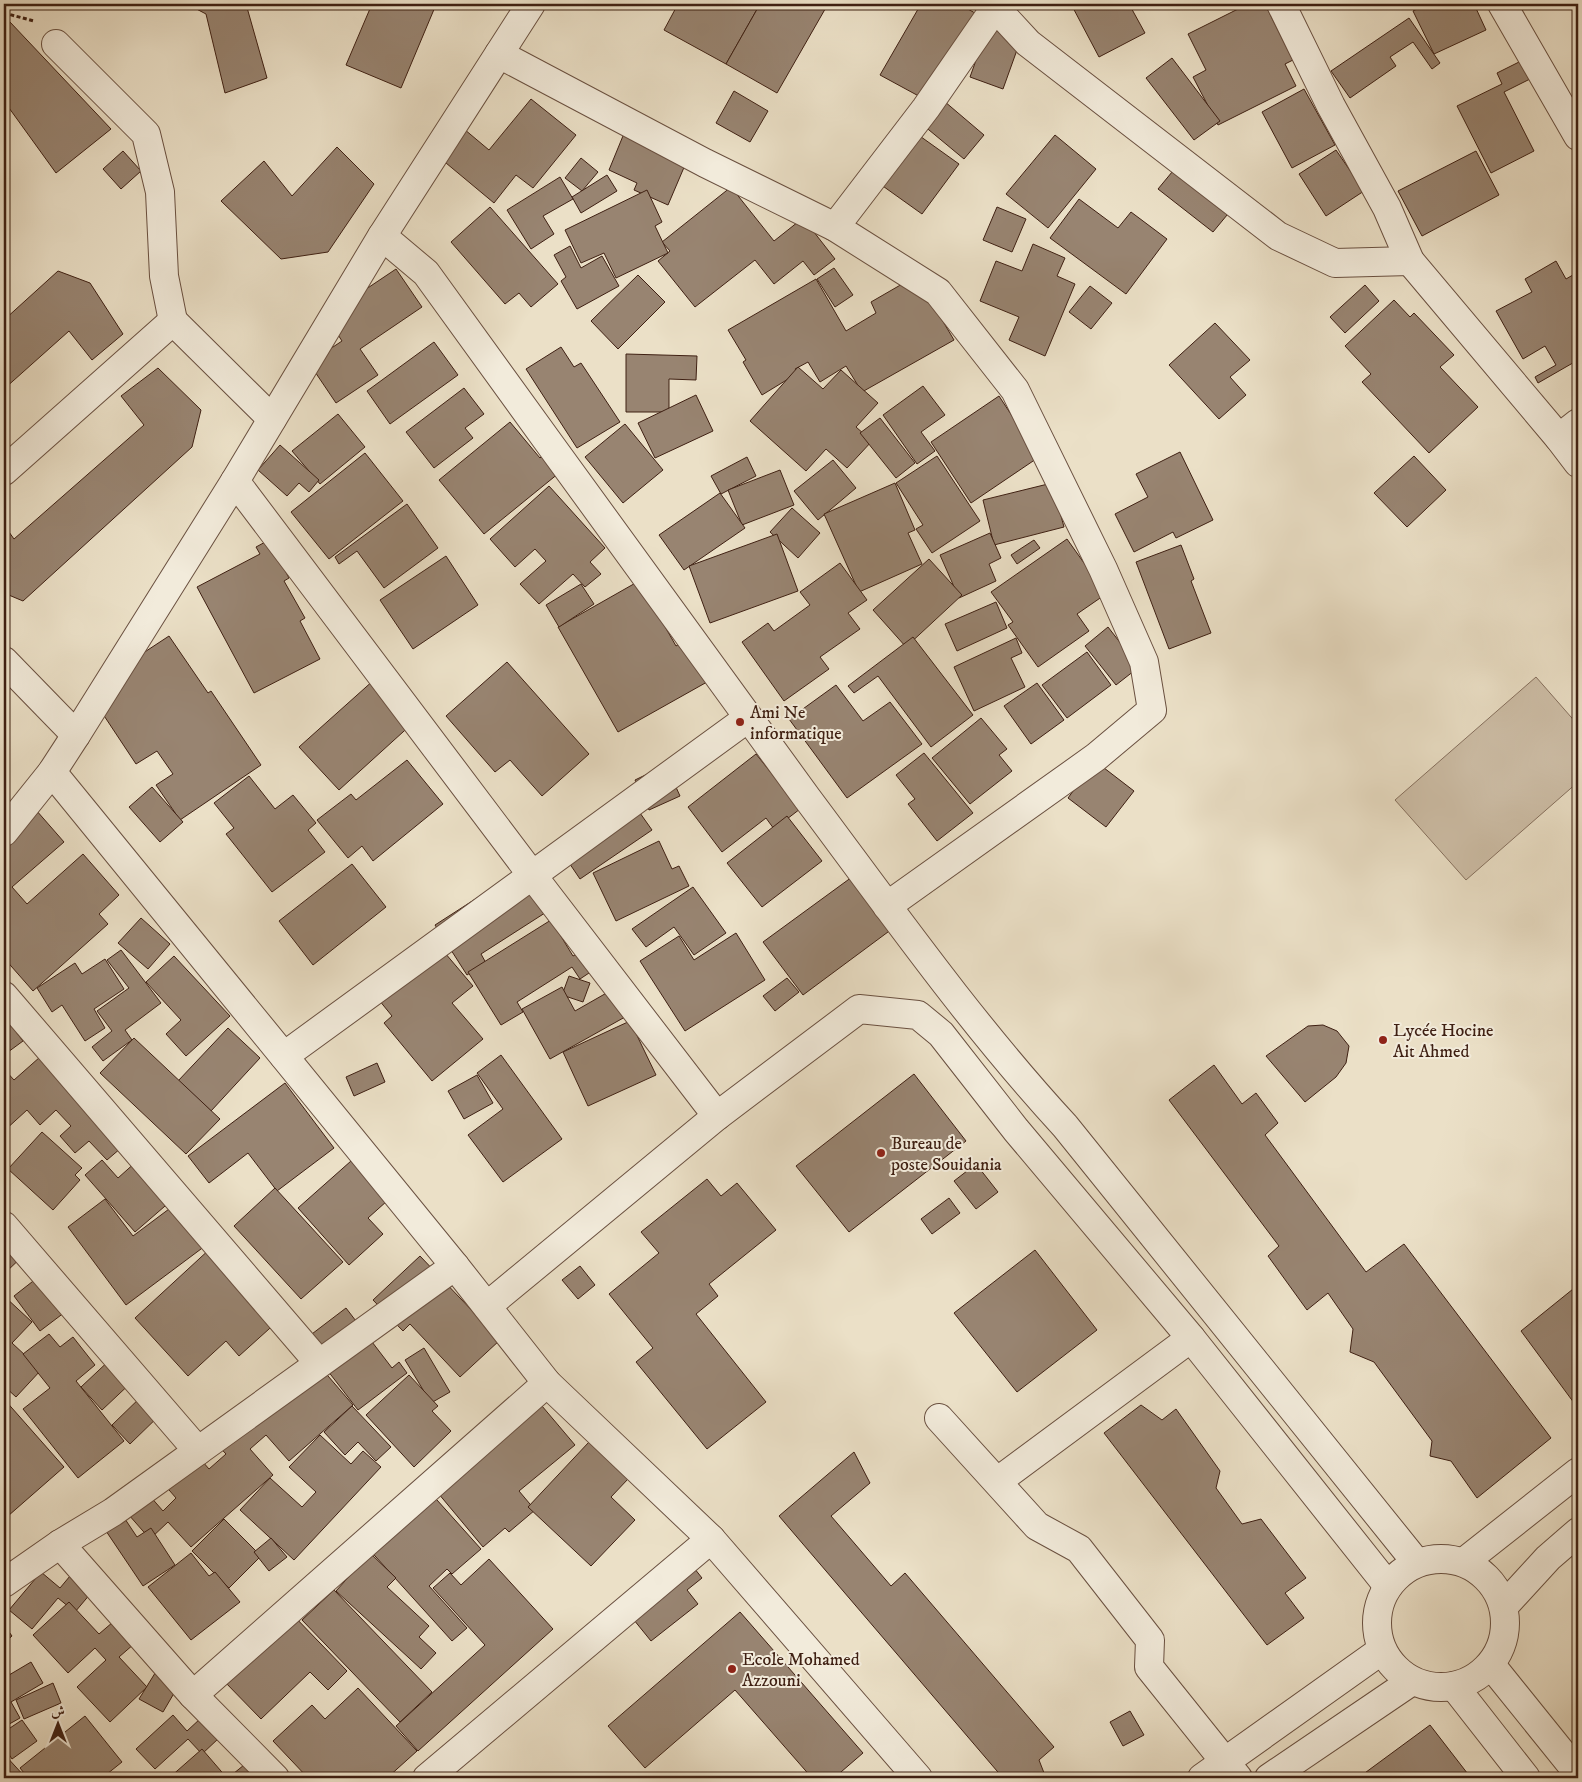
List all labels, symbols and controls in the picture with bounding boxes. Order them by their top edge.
place label: Ami Ne informatique [750,702,842,745]
marker: Ami Ne informatique [734,716,746,728]
place label: Lycée Hocine Ait Ahmed [1393,1020,1494,1063]
marker: Lycée Hocine Ait Ahmed [1377,1034,1389,1046]
place label: Bureau de poste Souidania [890,1133,1002,1176]
marker: Bureau de poste Souidania [875,1147,887,1159]
place label: Ecole Mohamed Azzouni [742,1649,860,1692]
marker: Ecole Mohamed Azzouni [726,1663,738,1675]
north arrow [32,1700,82,1750]
text: ش [51,1703,65,1721]

